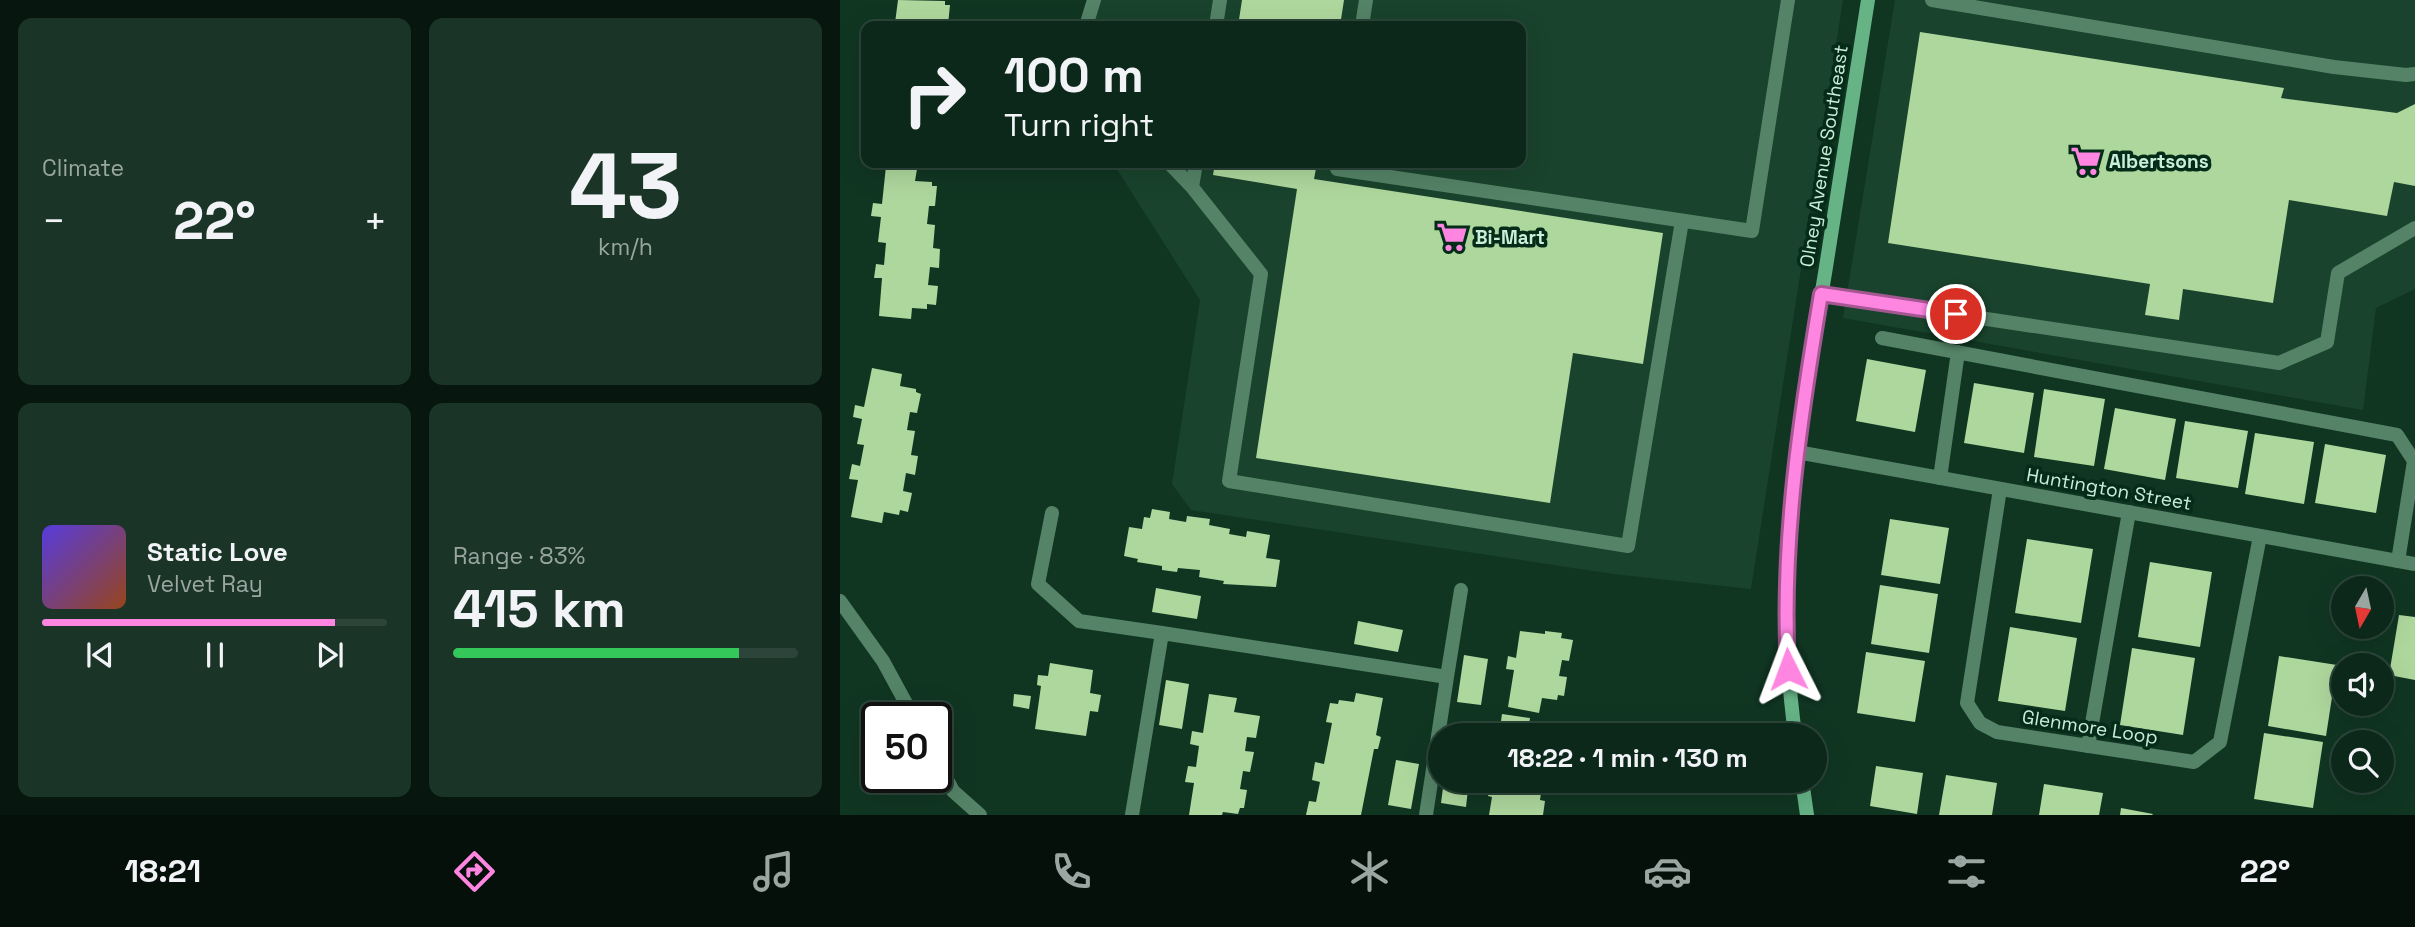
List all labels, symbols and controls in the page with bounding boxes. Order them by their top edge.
street label: Olney Avenue Southeast [1794,43,1854,269]
text: 100 m [1004,44,1144,106]
icon: right [889,49,980,140]
text: Turn right [1004,105,1154,145]
text: 43 [569,128,682,245]
supermarket icon: Albertsons [2069,144,2103,178]
place label: Albertsons [2109,149,2209,174]
text: Climate [42,153,124,183]
text: 22° [173,188,256,254]
text: − [42,197,66,245]
text: + [363,197,387,245]
supermarket icon: Bi-Mart [1435,220,1469,254]
place label: Bi-Mart [1475,225,1545,250]
text: km/h [598,232,653,262]
pin [1926,284,1986,344]
icon: arrive [1937,295,1975,333]
street label: Huntington Street [2024,462,2194,516]
text: Static Love [147,535,288,569]
text: Range · 83% [453,541,585,571]
text: Velvet Ray [147,569,263,599]
text: 415 km [453,576,626,642]
north arrow [2331,576,2394,639]
map controls [2331,576,2394,793]
position arrow [1751,632,1825,706]
icon: previous [81,636,119,674]
icon: pause [196,636,234,674]
icon: next [311,636,349,674]
button: sound [2331,653,2394,716]
speed limit sign: 50 [861,702,952,793]
street label: Glenmore Loop [2020,704,2160,750]
button: search [2331,730,2394,793]
text: 18:22 · 1 min · 130 m [1507,741,1748,775]
icon: directions [450,847,499,896]
icon: music [749,847,798,896]
icon: phone [1047,847,1096,896]
icon: climate [1345,847,1394,896]
icon: car [1643,847,1692,896]
icon: filters [1942,847,1991,896]
text: 18:21 [125,851,201,891]
text: 22° [2240,851,2290,891]

